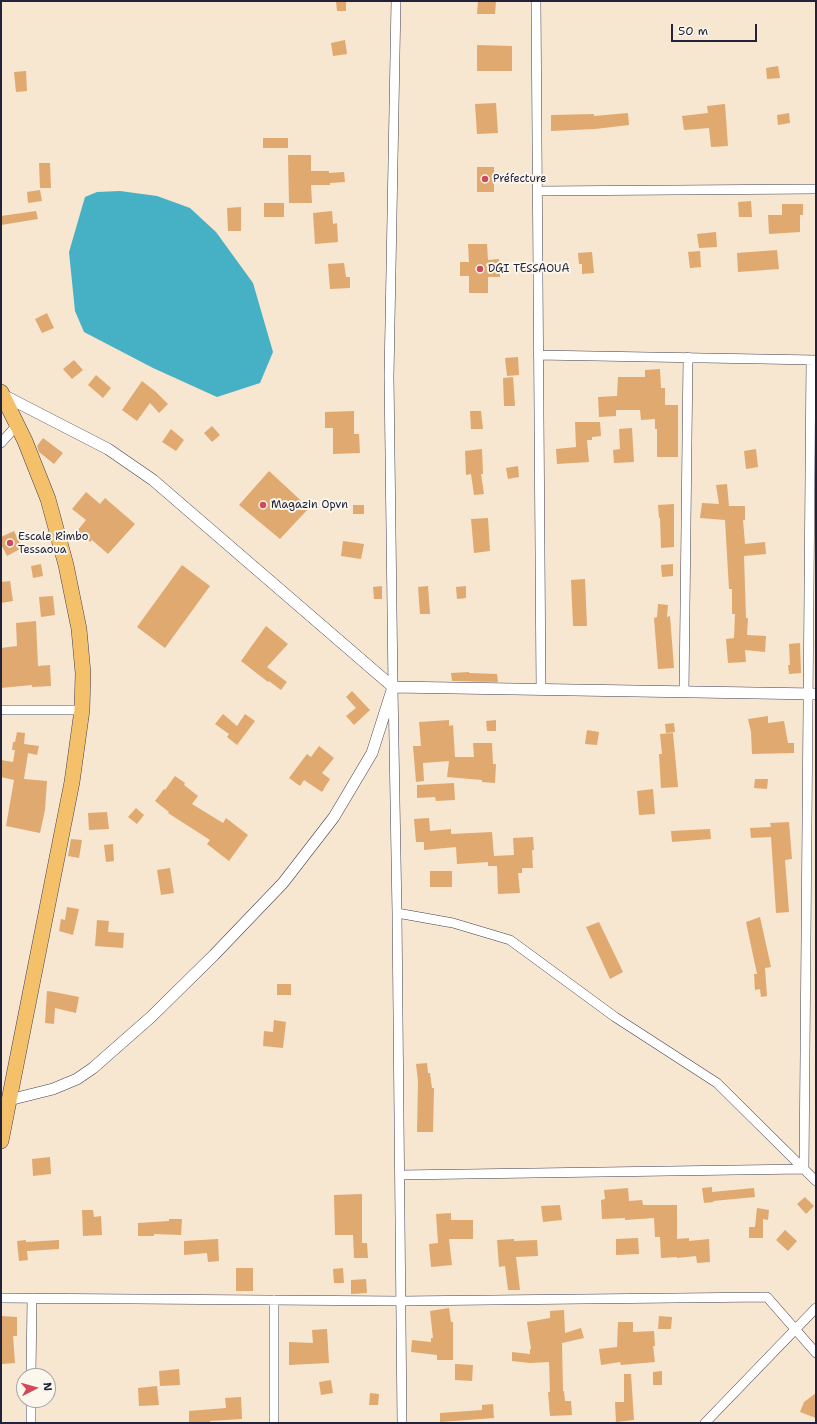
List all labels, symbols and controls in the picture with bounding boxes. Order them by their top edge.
scale bar [673,16,759,42]
text: 50 m [678,23,708,39]
place label: Préfecture [493,172,547,186]
marker: Préfecture [480,174,490,184]
place label: DGI TESSAOUA [488,262,569,276]
marker: DGI TESSAOUA [475,264,485,274]
place label: Magazin Opvn [271,498,348,512]
marker: Magazin Opvn [258,500,268,510]
place label: Escale Rimbo Tessaoua [18,530,88,556]
marker: Escale Rimbo Tessaoua [5,538,15,548]
north arrow [16,1368,56,1408]
text: N [40,1382,55,1392]

